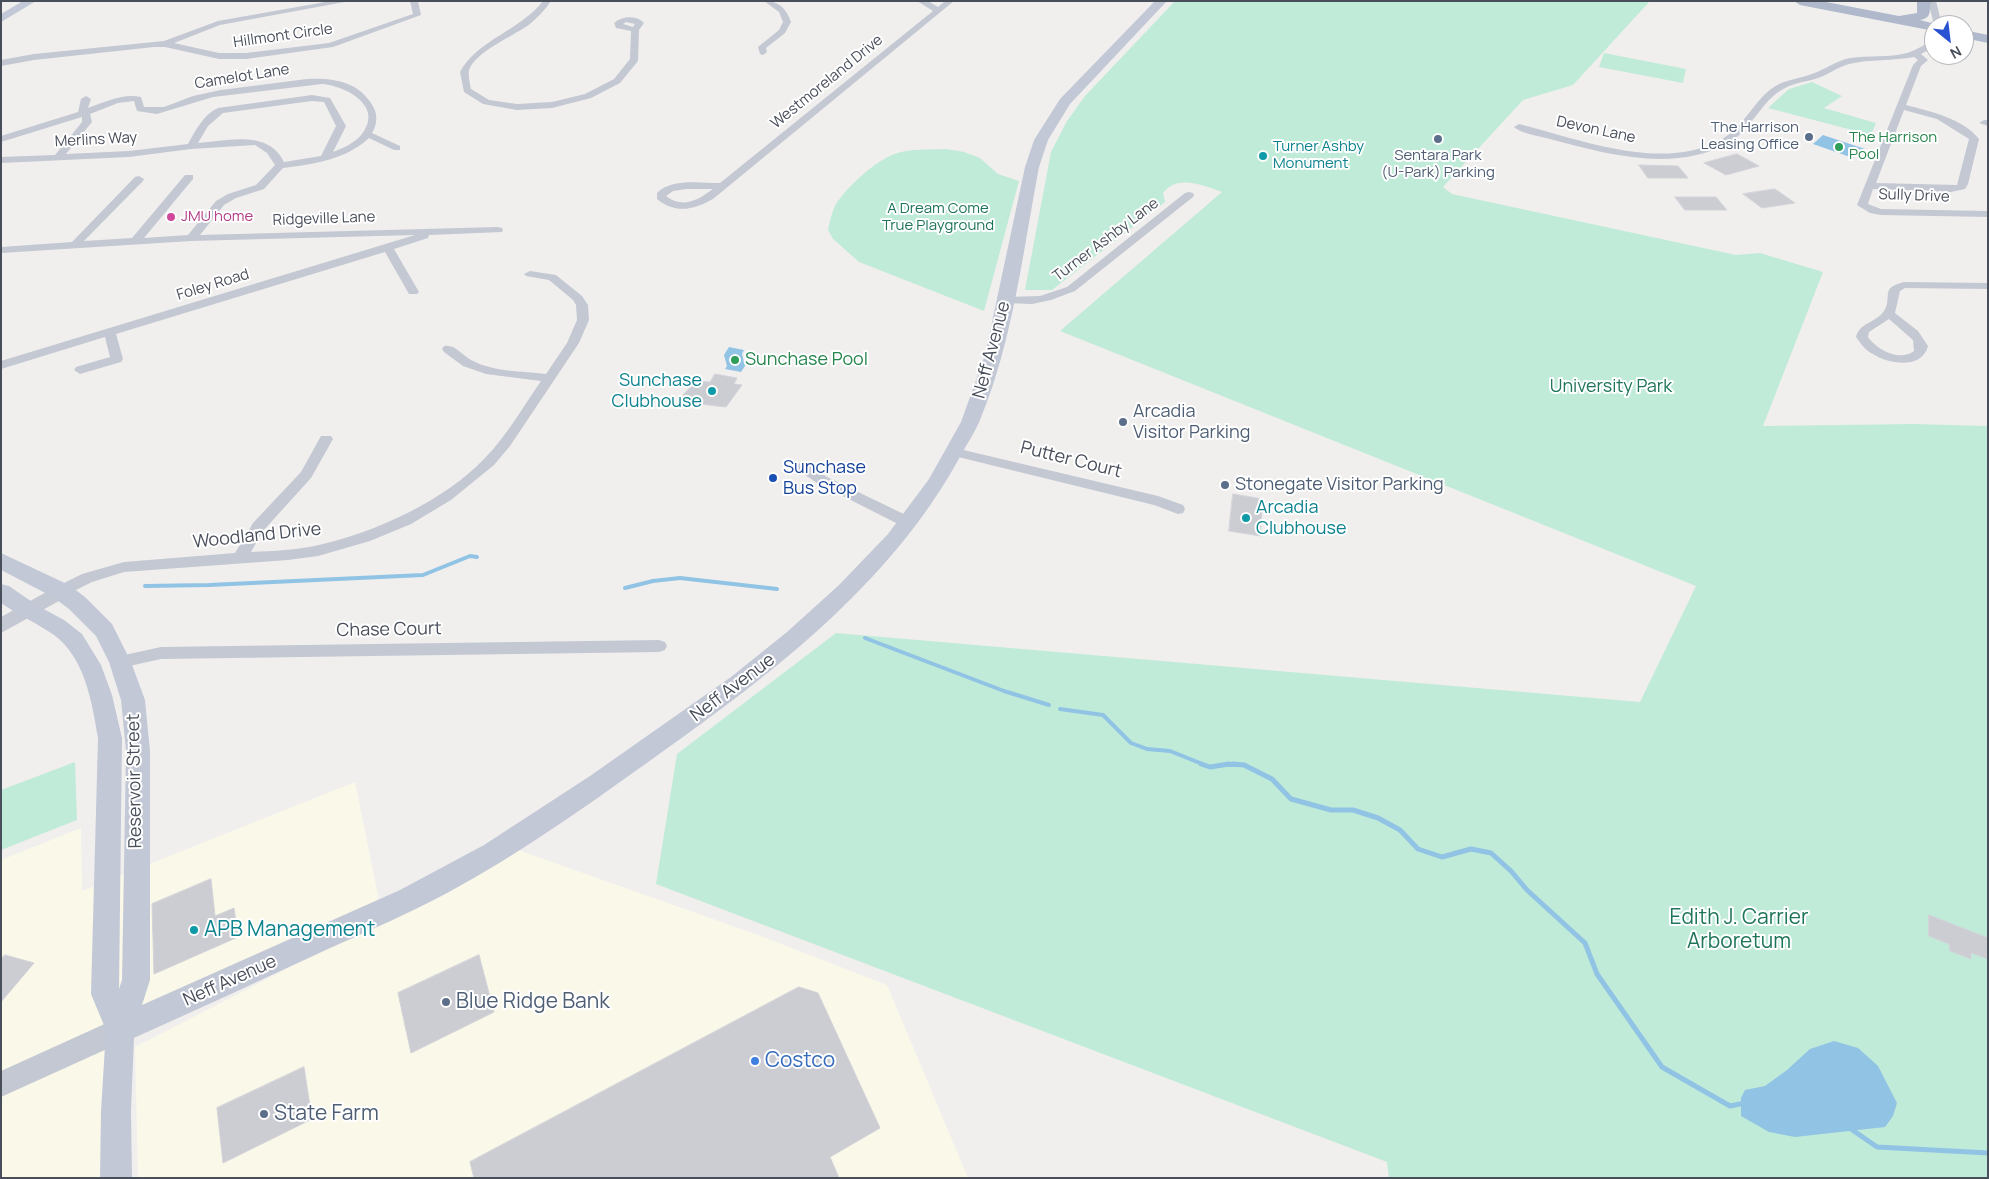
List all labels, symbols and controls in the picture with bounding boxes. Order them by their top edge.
north arrow [1924,15,1974,65]
street label: Hillmont Circle [232,20,334,52]
street label: Westmoreland Drive [767,31,887,133]
text: N [1947,42,1965,63]
street label: Camelot Lane [193,61,291,93]
street label: Devon Lane [1555,113,1637,147]
place label: The Harrison Leasing Office [1701,119,1799,154]
street label: Merlins Way [54,129,138,151]
place label: The Harrison Pool [1849,129,1937,164]
marker: The Harrison Leasing Office [1803,131,1815,143]
marker: Sentara Park (U-Park) Parking [1432,133,1444,145]
place label: Turner Ashby Monument [1273,138,1364,173]
marker: The Harrison Pool [1833,141,1845,153]
place label: Sentara Park (U-Park) Parking [1381,147,1495,182]
marker: Turner Ashby Monument [1257,150,1269,162]
street label: Sully Drive [1878,186,1950,206]
street label: Turner Ashby Lane [1050,194,1162,286]
park label: A Dream Come True Playground [882,200,994,235]
place label: JMU home [181,208,253,226]
street label: Ridgeville Lane [272,208,376,230]
marker: JMU home [165,211,177,223]
street label: Foley Road [175,265,251,305]
street label: Neff Avenue [969,299,1015,401]
place label: Sunchase Pool [745,349,868,371]
marker: Sunchase Pool [729,354,741,366]
place label: Sunchase Clubhouse [612,370,702,412]
park label: University Park [1550,376,1672,398]
marker: Sunchase Clubhouse [706,385,718,397]
place label: Arcadia Visitor Parking [1133,401,1250,444]
marker: Arcadia Visitor Parking [1117,416,1129,428]
street label: Putter Court [1018,437,1124,483]
place label: Sunchase Bus Stop [783,457,866,499]
marker: Sunchase Bus Stop [767,472,779,484]
place label: Stonegate Visitor Parking [1235,474,1444,496]
marker: Stonegate Visitor Parking [1219,479,1231,491]
place label: Arcadia Clubhouse [1256,497,1346,540]
marker: Arcadia Clubhouse [1240,512,1252,524]
street label: Woodland Drive [192,519,322,553]
street label: Chase Court [336,618,442,642]
street label: Neff Avenue [687,649,779,727]
street label: Reservoir Street [123,713,147,849]
park label: Edith J. Carrier Arboretum [1669,905,1809,955]
place label: APB Management [204,917,375,943]
marker: APB Management [188,924,200,936]
street label: Neff Avenue [180,951,280,1011]
place label: Blue Ridge Bank [456,989,610,1015]
marker: Blue Ridge Bank [440,996,452,1008]
place label: Costco [765,1048,835,1074]
marker: Costco [749,1055,761,1067]
place label: State Farm [274,1101,379,1127]
marker: State Farm [258,1108,270,1120]

